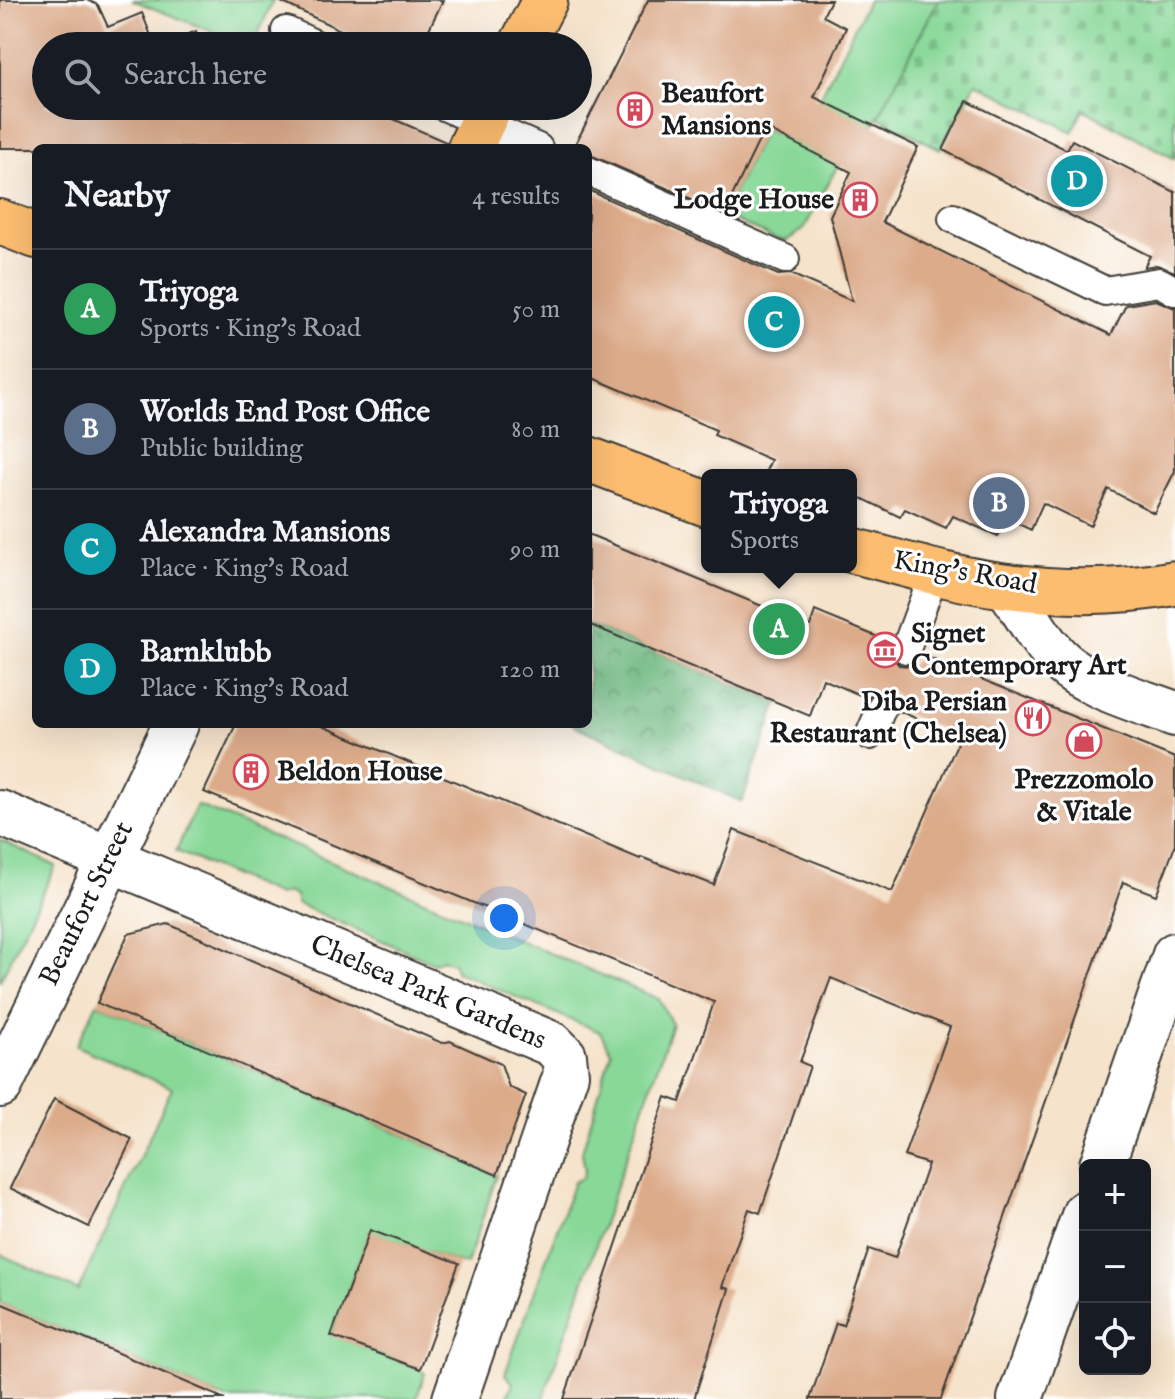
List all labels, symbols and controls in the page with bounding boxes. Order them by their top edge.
search box [32,32,592,120]
icon: search [60,54,104,98]
text: Search here [124,57,267,95]
place label: Beaufort Mansions [661,77,771,144]
building icon: Beaufort Mansions [616,91,654,129]
pin: D [1051,151,1103,211]
text: Nearby [64,175,170,218]
text: 4 results [472,180,560,213]
building icon: Lodge House [841,181,879,219]
place label: Lodge House [674,183,834,218]
text: Triyoga [140,274,238,312]
pin: C [748,292,800,352]
text: A [81,293,99,326]
text: 50 m [512,293,560,326]
text: Sports · King's Road [140,312,361,345]
text: Worlds End Post Office [140,394,430,432]
text: B [81,413,99,446]
text: 80 m [511,413,560,446]
text: Public building [140,432,303,465]
popup [701,469,857,573]
pin: B [973,473,1025,533]
text: Triyoga [730,486,828,524]
text: Alexandra Mansions [140,514,390,552]
text: Sports [730,524,799,557]
text: C [81,533,99,566]
text: 90 m [510,533,560,566]
street label: King's Road [891,543,1040,603]
text: Place · King's Road [140,552,348,585]
pin: A [753,599,805,659]
place label: Signet Contemporary Art [911,617,1127,684]
museum icon: Signet Contemporary Art [866,631,904,669]
text: Barnklubb [140,634,272,672]
text: D [80,653,100,686]
text: 120 m [500,653,560,686]
text: Place · King's Road [140,672,348,705]
place label: Diba Persian Restaurant (Chelsea) [770,685,1007,752]
restaurant icon: Diba Persian Restaurant (Chelsea) [1014,699,1052,737]
shop icon: Prezzomolo & Vitale [1065,722,1103,760]
building icon: Beldon House [232,753,270,791]
place label: Beldon House [277,755,443,790]
place label: Prezzomolo & Vitale [1014,763,1154,830]
street label: Beaufort Street [32,816,142,992]
your location [484,898,524,938]
street label: Chelsea Park Gardens [305,927,551,1059]
map controls [1079,1159,1151,1375]
button: + [1079,1159,1151,1231]
button: − [1079,1231,1151,1303]
button: locate [1079,1303,1151,1375]

